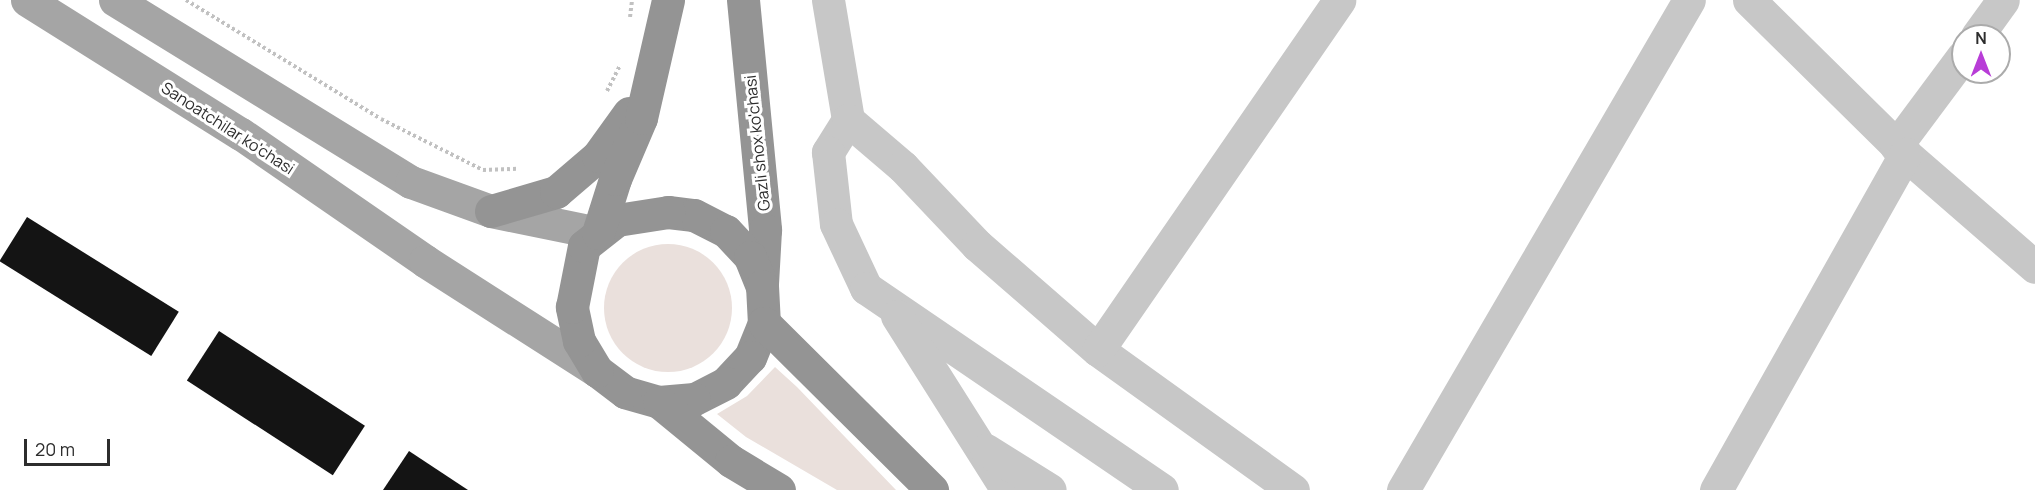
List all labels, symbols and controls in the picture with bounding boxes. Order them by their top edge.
north arrow [1951,24,2011,84]
text: N [1975,27,1987,49]
street label: Gazli shox ko'chasi [740,74,774,212]
street label: Sanoatchilar ko'chasi [158,78,298,178]
scale bar [27,427,112,465]
text: 20 m [35,437,75,461]

